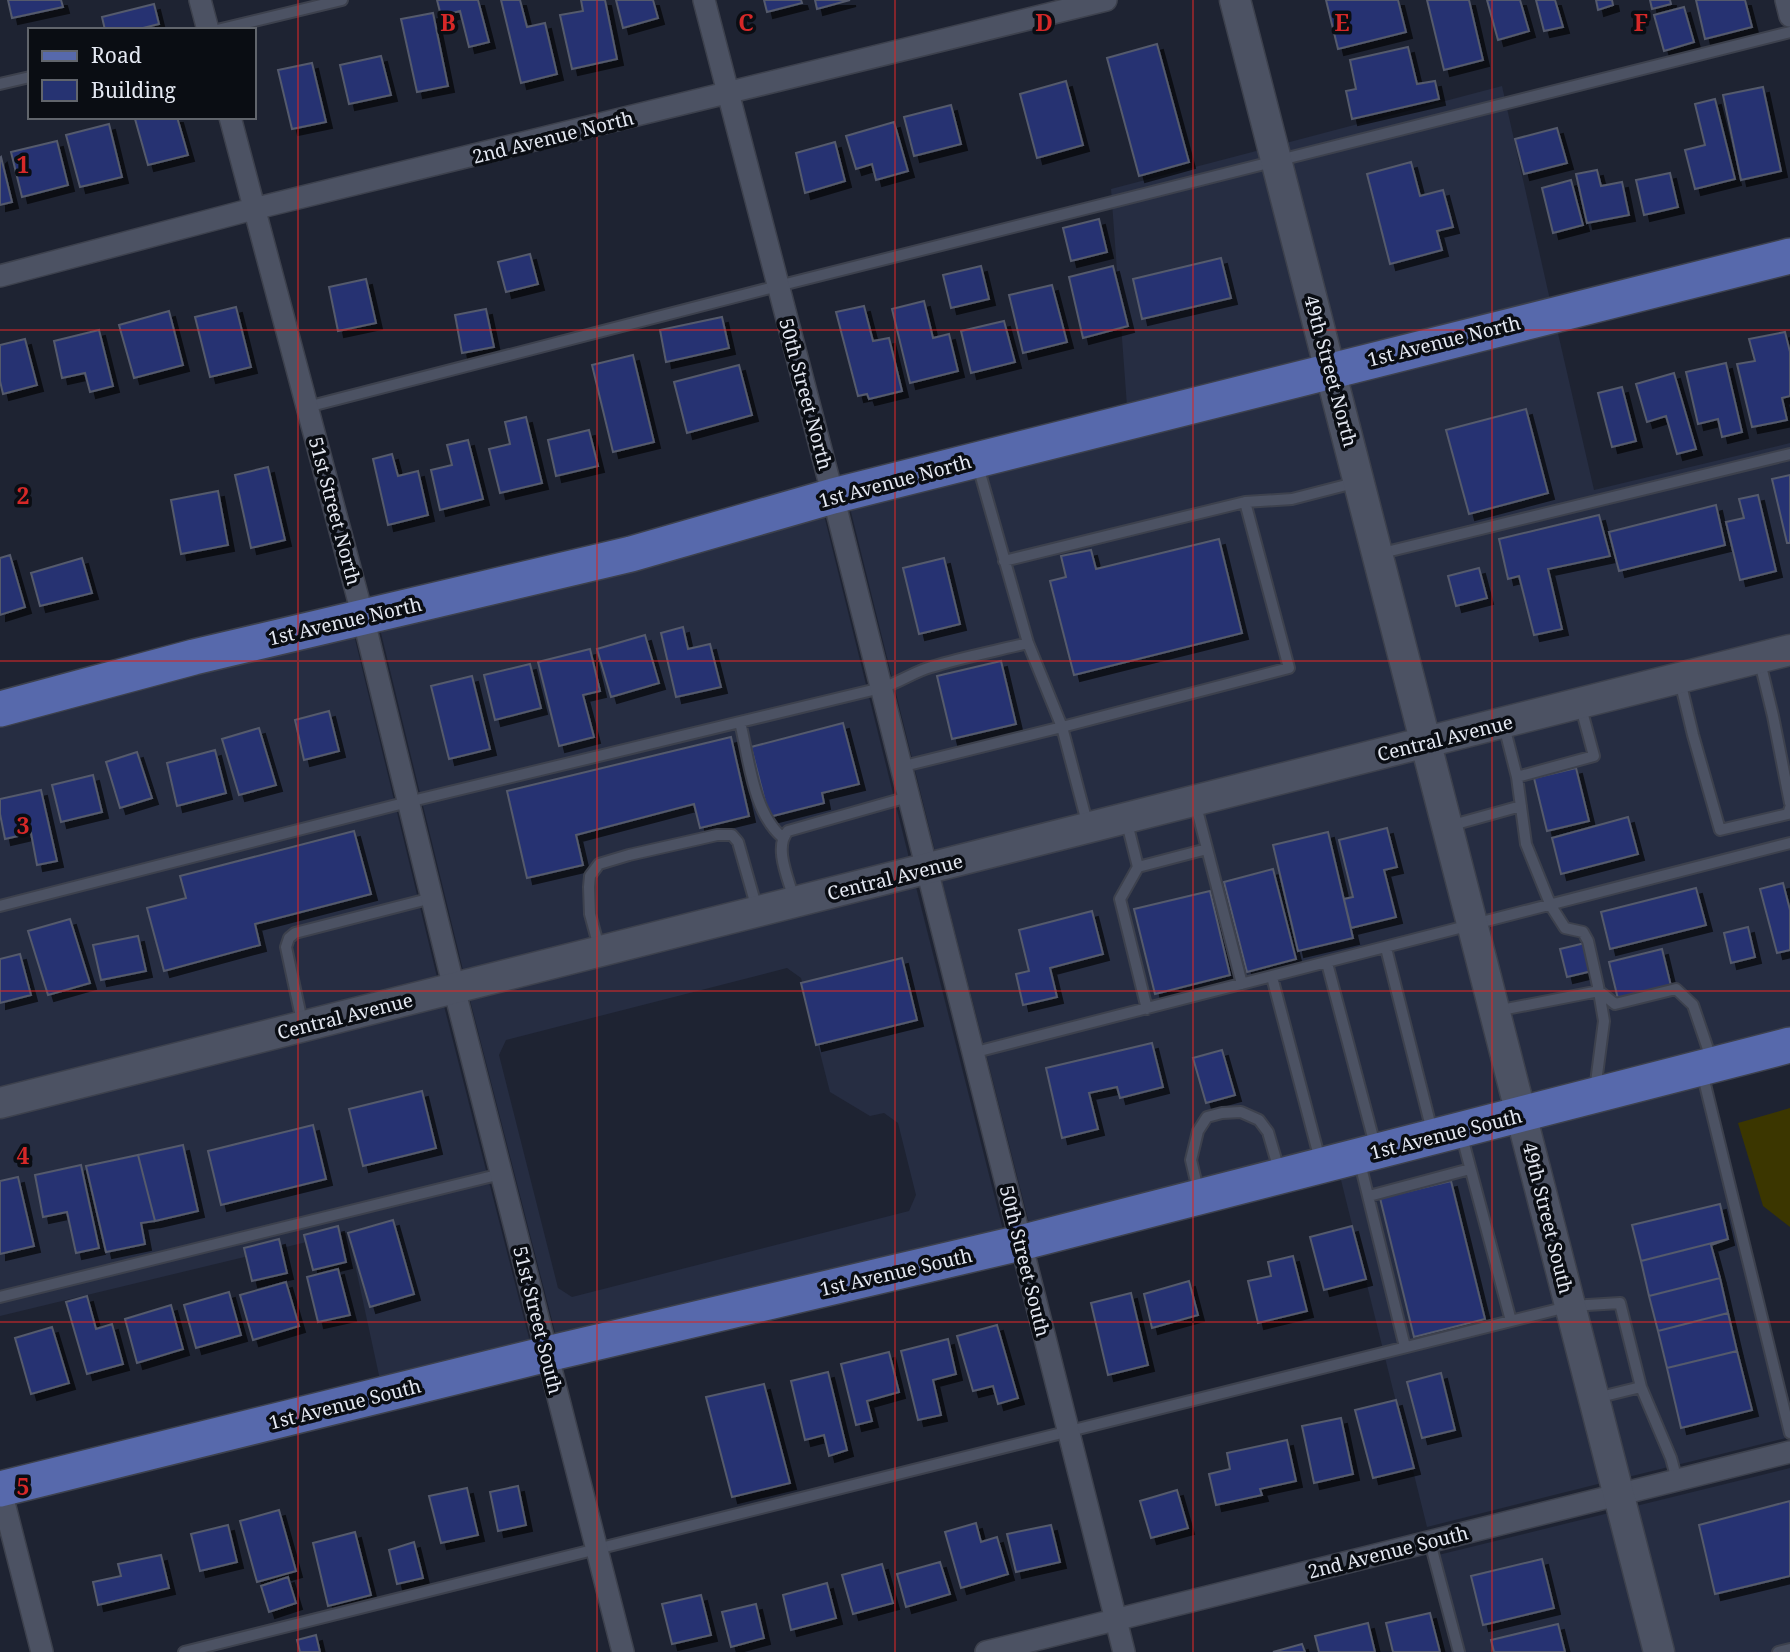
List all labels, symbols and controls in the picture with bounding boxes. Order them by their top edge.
text: B [440,6,456,38]
text: C [738,6,754,38]
text: D [1035,6,1053,38]
text: E [1334,6,1350,38]
text: F [1634,6,1648,38]
legend [28,28,256,119]
text: Road [91,41,142,69]
text: Building [91,76,176,104]
street label: 2nd Avenue North [470,104,636,170]
text: 1 [17,148,30,180]
street label: 49th Street North [1298,292,1364,450]
street label: 1st Avenue North [1365,309,1523,373]
street label: 50th Street North [773,315,839,473]
street label: 51st Street North [303,434,367,588]
street label: 1st Avenue North [816,448,974,514]
text: 2 [17,479,30,511]
street label: 1st Avenue North [266,591,424,651]
street label: Central Avenue [1375,709,1515,767]
text: 3 [17,809,30,841]
street label: Central Avenue [825,848,965,906]
street label: Central Avenue [275,987,415,1045]
street label: 1st Avenue South [1367,1103,1525,1165]
text: 4 [17,1139,30,1171]
street label: 49th Street South [1517,1140,1579,1296]
street label: 50th Street South [994,1183,1056,1339]
street label: 1st Avenue South [817,1242,975,1302]
street label: 51st Street South [507,1243,569,1397]
street label: 1st Avenue South [266,1373,424,1435]
text: 5 [17,1470,30,1502]
street label: 2nd Avenue South [1305,1519,1471,1585]

